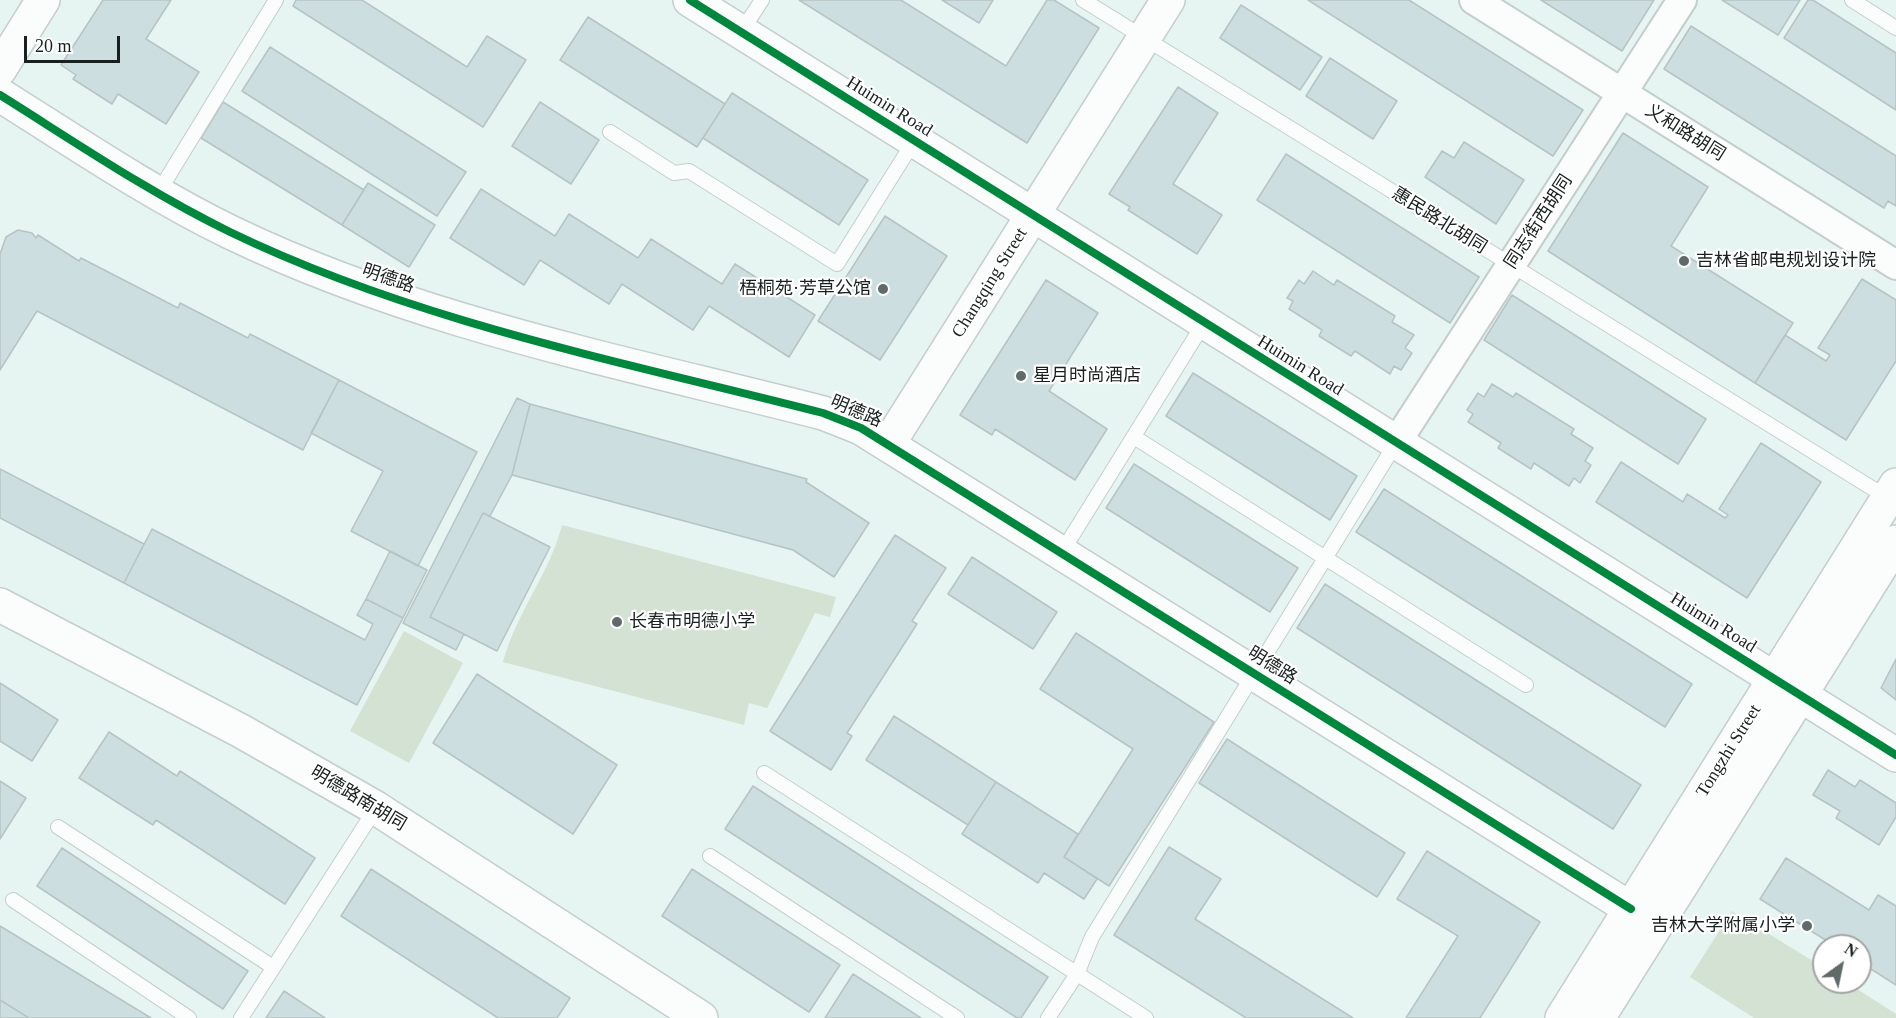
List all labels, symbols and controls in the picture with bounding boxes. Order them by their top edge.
scale bar [27,24,123,62]
text: 20 m [35,36,72,56]
street label: Huimin Road [842,72,936,142]
street label: 义和路胡同 [1641,100,1729,166]
street label: 同志街西胡同 [1501,171,1577,273]
street label: 惠民路北胡同 [1387,183,1491,259]
street label: Changqing Street [948,224,1032,342]
place label: 吉林省邮电规划设计院 [1696,250,1876,272]
marker: 吉林省邮电规划设计院 [1677,254,1691,268]
street label: 明德路 [359,260,417,298]
place label: 梧桐苑·芳草公馆 [739,278,871,300]
marker: 梧桐苑·芳草公馆 [876,282,890,296]
street label: Huimin Road [1253,331,1347,401]
place label: 星月时尚酒店 [1033,365,1141,387]
marker: 星月时尚酒店 [1014,369,1028,383]
street label: 明德路 [827,392,885,432]
street label: Huimin Road [1666,588,1760,658]
place label: 长春市明德小学 [629,611,755,633]
marker: 长春市明德小学 [610,615,624,629]
street label: 明德路 [1243,643,1301,689]
street label: Tongzhi Street [1692,701,1766,801]
street label: 明德路南胡同 [306,762,410,836]
place label: 吉林大学附属小学 [1651,915,1795,937]
marker: 吉林大学附属小学 [1800,919,1814,933]
north arrow [1812,934,1872,994]
text: N [1842,940,1860,960]

